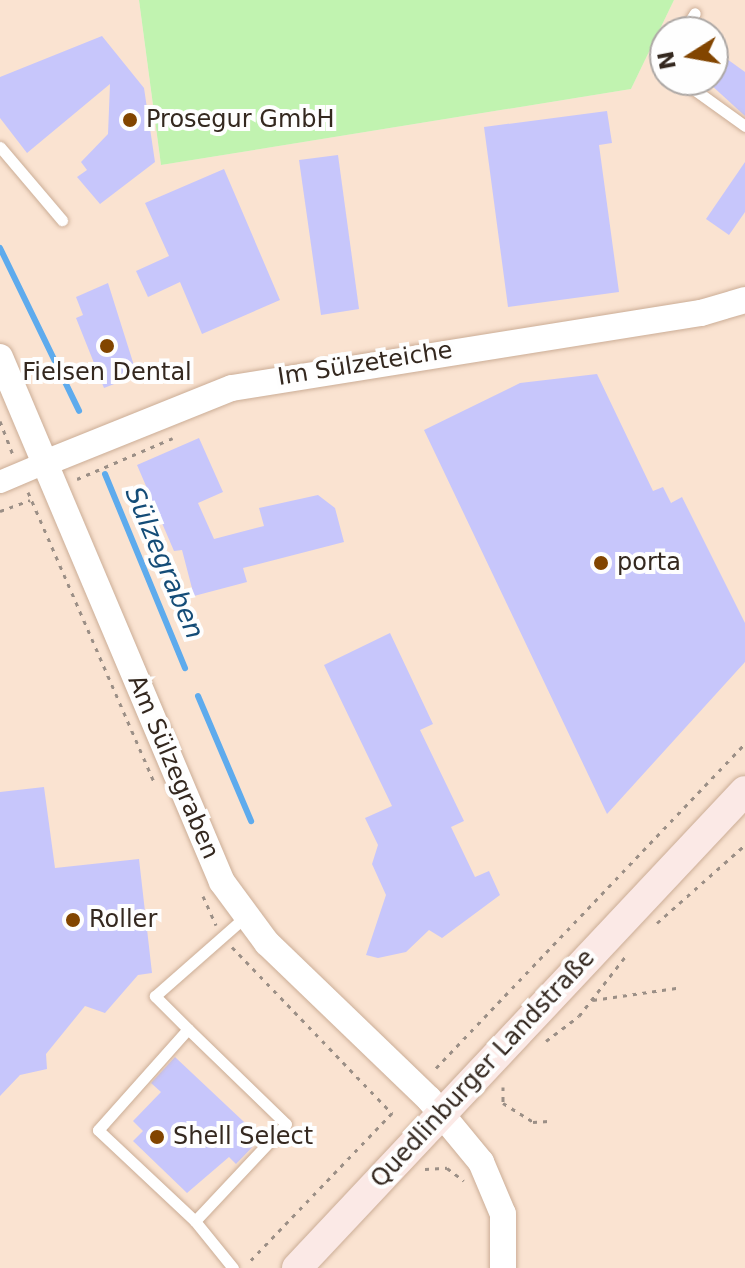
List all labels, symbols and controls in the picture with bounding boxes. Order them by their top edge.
north arrow [649,16,729,96]
text: N [653,49,681,72]
place label: Prosegur GmbH [146,106,335,134]
marker: Prosegur GmbH [121,111,139,129]
street label: Im Sülzeteiche [276,336,454,392]
marker: Fielsen Dental [98,337,116,355]
place label: Fielsen Dental [22,359,192,387]
water label: Sülzegraben [118,482,210,644]
place label: porta [617,549,681,577]
marker: porta [592,554,610,572]
street label: Am Sülzegraben [121,671,225,863]
place label: Roller [89,906,157,934]
marker: Roller [64,911,82,929]
street label: Quedlinburger Landstraße [365,944,601,1194]
place label: Shell Select [173,1123,313,1151]
marker: Shell Select [148,1128,166,1146]

